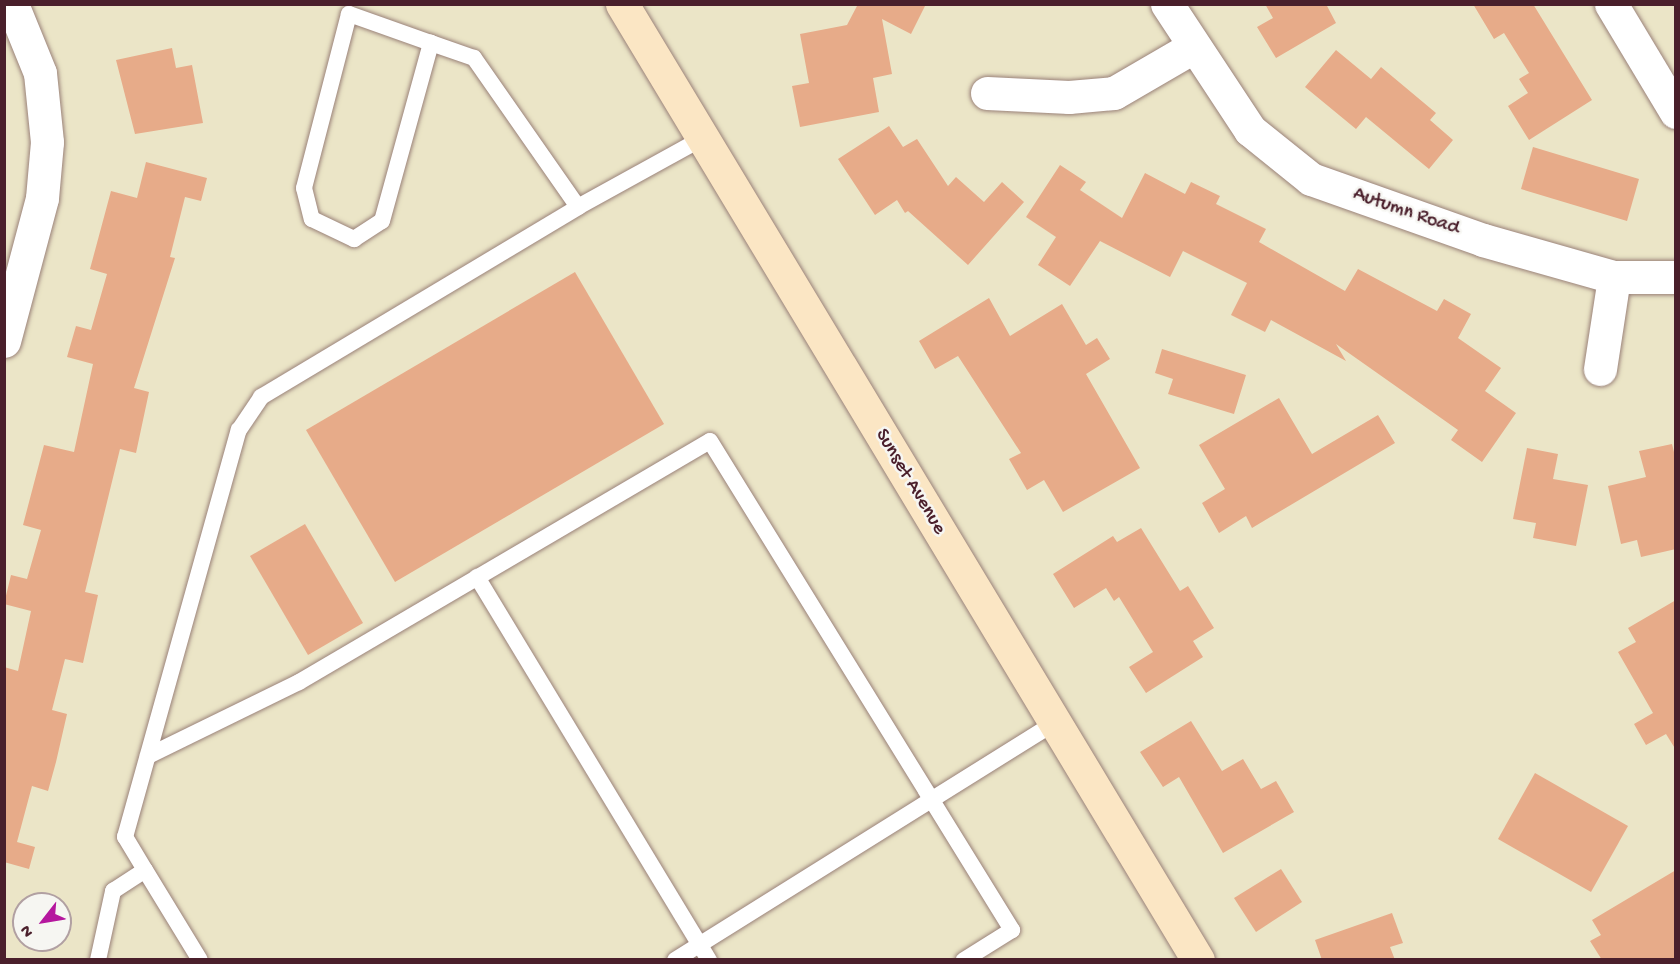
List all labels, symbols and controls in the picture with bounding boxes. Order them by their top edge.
street label: Autumn Road [1350,183,1462,241]
street label: Sunset Avenue [869,425,951,539]
north arrow [12,892,72,952]
text: N [17,921,39,940]

